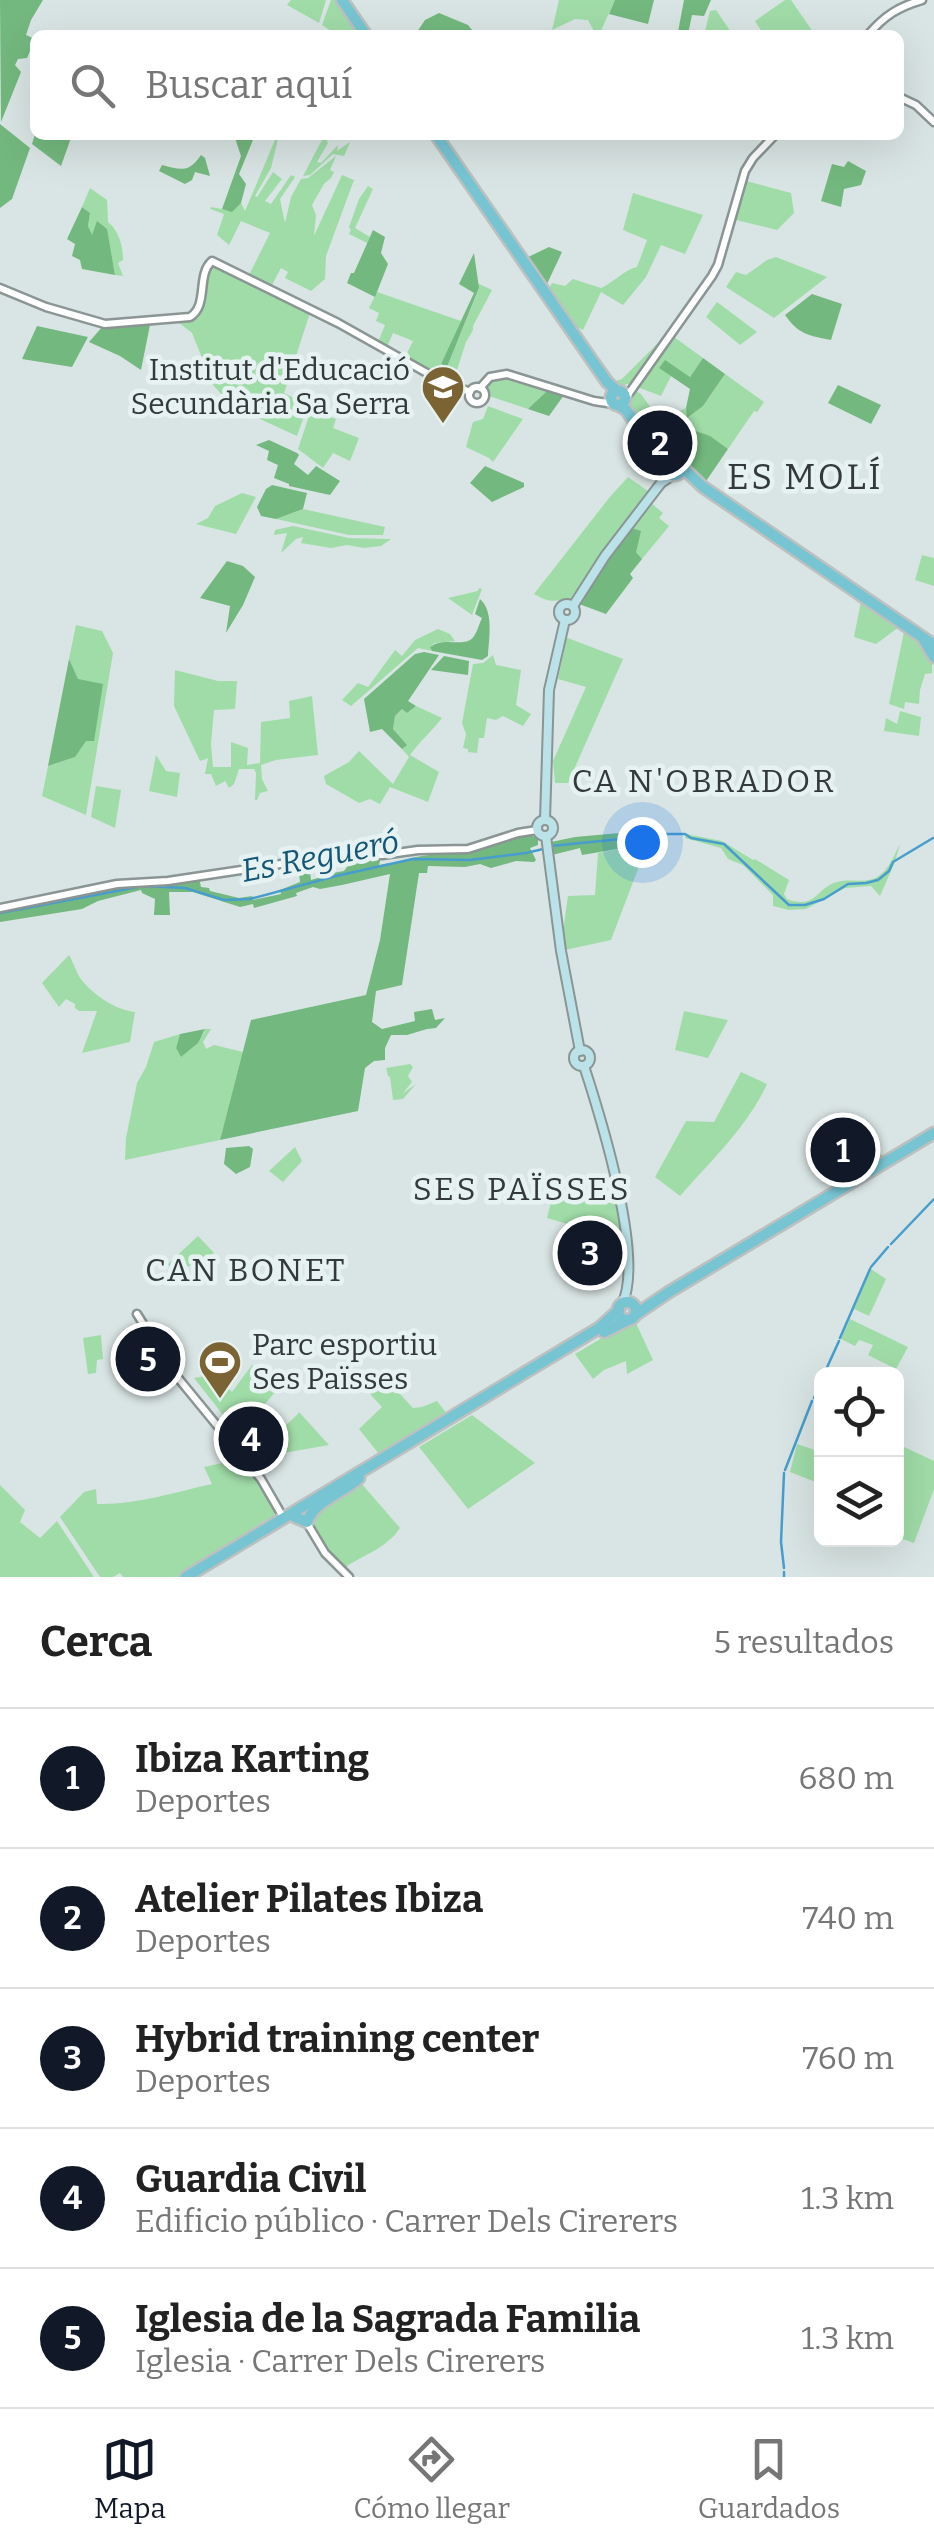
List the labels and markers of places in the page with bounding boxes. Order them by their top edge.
place label: Institut d'Educació Secundària Sa Serra [131,352,410,422]
school or university icon: Institut d'Educació Secundària Sa Serra [420,364,466,425]
pin: 2 [628,406,692,480]
pin: 1 [810,1112,876,1188]
pin: 3 [558,1216,622,1290]
pin: 5 [116,1322,180,1396]
place label: Parc esportiu Ses Païsses [252,1327,437,1397]
sports icon: Parc esportiu Ses Païsses [197,1339,243,1400]
pin: 4 [218,1402,284,1476]

